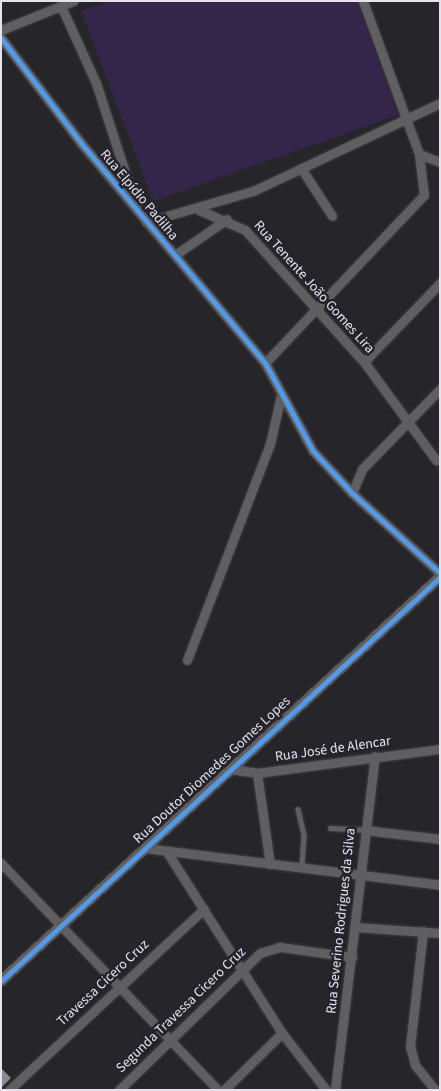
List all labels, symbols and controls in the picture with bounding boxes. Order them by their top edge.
street label: Rua Elpídio Padilha [96,146,182,244]
street label: Rua Tenente João Gomes Lira [250,217,378,357]
street label: Rua Doutor Diomedes Gomes Lopes [130,693,294,847]
street label: Rua José de Alencar [274,733,392,765]
street label: Rua Severino Rodrigues da Silva [323,827,359,1015]
street label: Travessa Cicero Cruz [54,936,152,1030]
street label: Segunda Travessa Cicero Cruz [113,944,249,1076]

